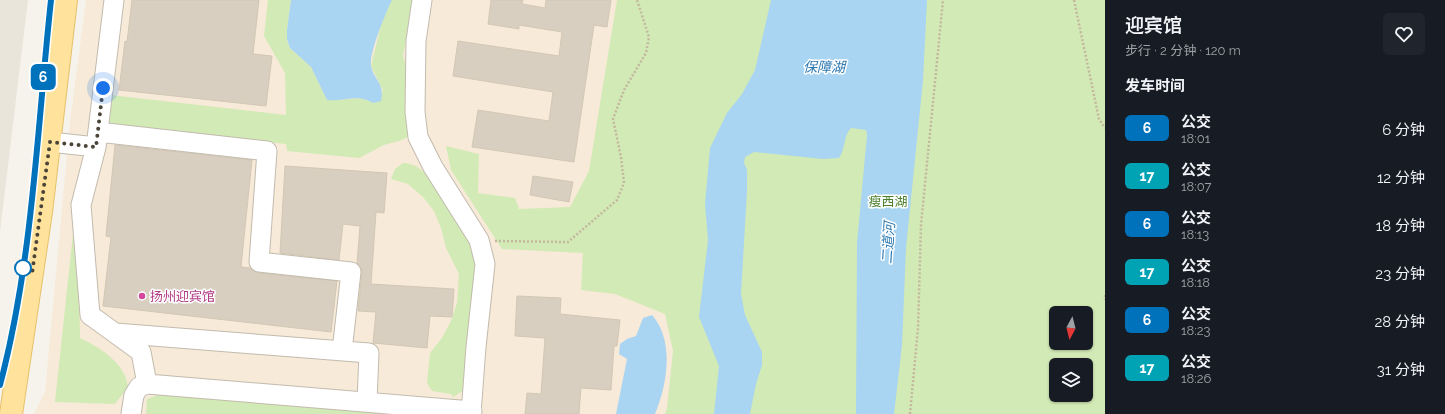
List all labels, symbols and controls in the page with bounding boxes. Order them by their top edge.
button: heart [1383,13,1425,55]
text: 迎宾馆 [1125,14,1182,36]
text: 步行 · 2 分钟 · 120 m [1125,43,1241,58]
water label: 保障湖 [803,59,847,75]
line badge: 6 [30,64,56,90]
text: 6 [39,69,47,85]
text: 发车时间 [1125,77,1185,95]
your location [93,78,113,98]
text: 公交 [1181,113,1211,131]
text: 6 [1143,120,1151,136]
text: 6 分钟 [1382,121,1425,139]
text: 18:01 [1181,131,1210,146]
text: 公交 [1181,161,1211,179]
text: 17 [1140,168,1154,184]
text: 12 分钟 [1377,169,1425,187]
text: 18:07 [1181,179,1212,194]
park label: 瘦西湖 [868,194,908,209]
text: 公交 [1181,209,1211,227]
text: 6 [1143,216,1151,232]
text: 18 分钟 [1376,217,1425,235]
water label: 二道河 [879,219,898,265]
text: 18:13 [1181,227,1209,242]
text: 公交 [1181,257,1211,275]
unlabelled marker [14,259,32,277]
text: 17 [1140,264,1154,280]
text: 23 分钟 [1375,265,1425,283]
text: 18:18 [1181,275,1210,290]
place label: 扬州迎宾馆 [150,289,215,304]
marker: 扬州迎宾馆 [137,291,147,301]
text: 公交 [1181,305,1211,323]
north arrow [1049,306,1093,350]
map controls [1049,306,1093,402]
text: 6 [1143,312,1151,328]
text: 28 分钟 [1374,313,1425,331]
text: 18:23 [1181,323,1210,338]
text: 公交 [1181,353,1211,371]
button: layers [1049,358,1093,402]
text: 17 [1140,360,1154,376]
text: 31 分钟 [1377,361,1425,379]
text: 18:26 [1181,371,1211,386]

